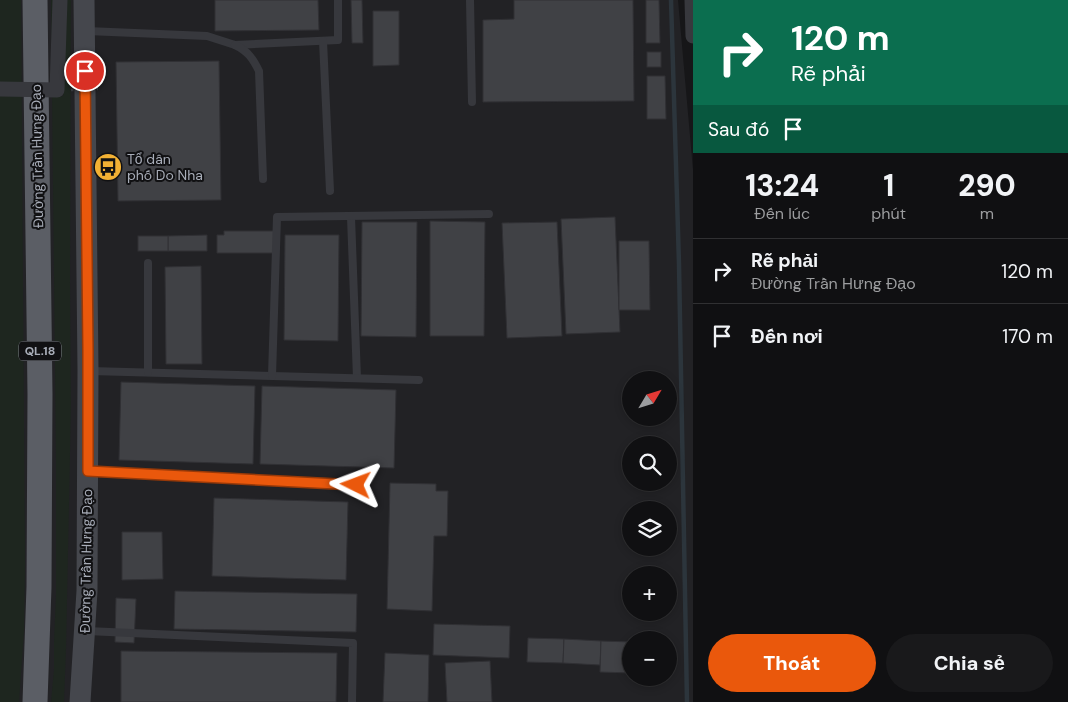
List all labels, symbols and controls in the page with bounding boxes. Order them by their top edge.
text: 120 m [791,15,890,61]
icon: right [708,20,773,85]
pin [64,50,106,92]
icon: arrive [71,57,99,85]
text: Rẽ phải [791,59,866,88]
street label: Đường Trần Hưng Đạo [27,84,47,228]
icon: arrive [779,115,807,143]
text: Sau đó [708,117,769,142]
place label: Tổ dân phố Do Nha [127,150,203,184]
bus stop icon: Tổ dân phố Do Nha [93,152,123,182]
text: 13:24 [745,166,819,205]
text: 1 [883,166,894,205]
text: 290 [958,166,1016,205]
text: Đến lúc [754,203,810,224]
text: phút [871,203,906,224]
text: m [980,203,994,224]
text: Rẽ phải [751,248,818,273]
icon: right [708,257,736,285]
text: 120 m [1001,259,1053,284]
text: Đường Trần Hưng Đạo [751,273,916,294]
icon: arrive [708,322,736,350]
text: Đến nơi [751,324,823,349]
text: 170 m [1002,324,1053,349]
road number: QL.18 [19,342,61,361]
north arrow [622,371,678,426]
map controls [622,371,677,686]
button: search [622,436,677,491]
position arrow [329,458,381,510]
street label: Đường Trần Hưng Đạo [76,489,96,633]
button: layers [622,501,677,556]
button: + [622,566,677,621]
button: − [622,631,677,686]
button: Thoát [708,634,876,692]
button: Chia sẻ [886,634,1053,692]

